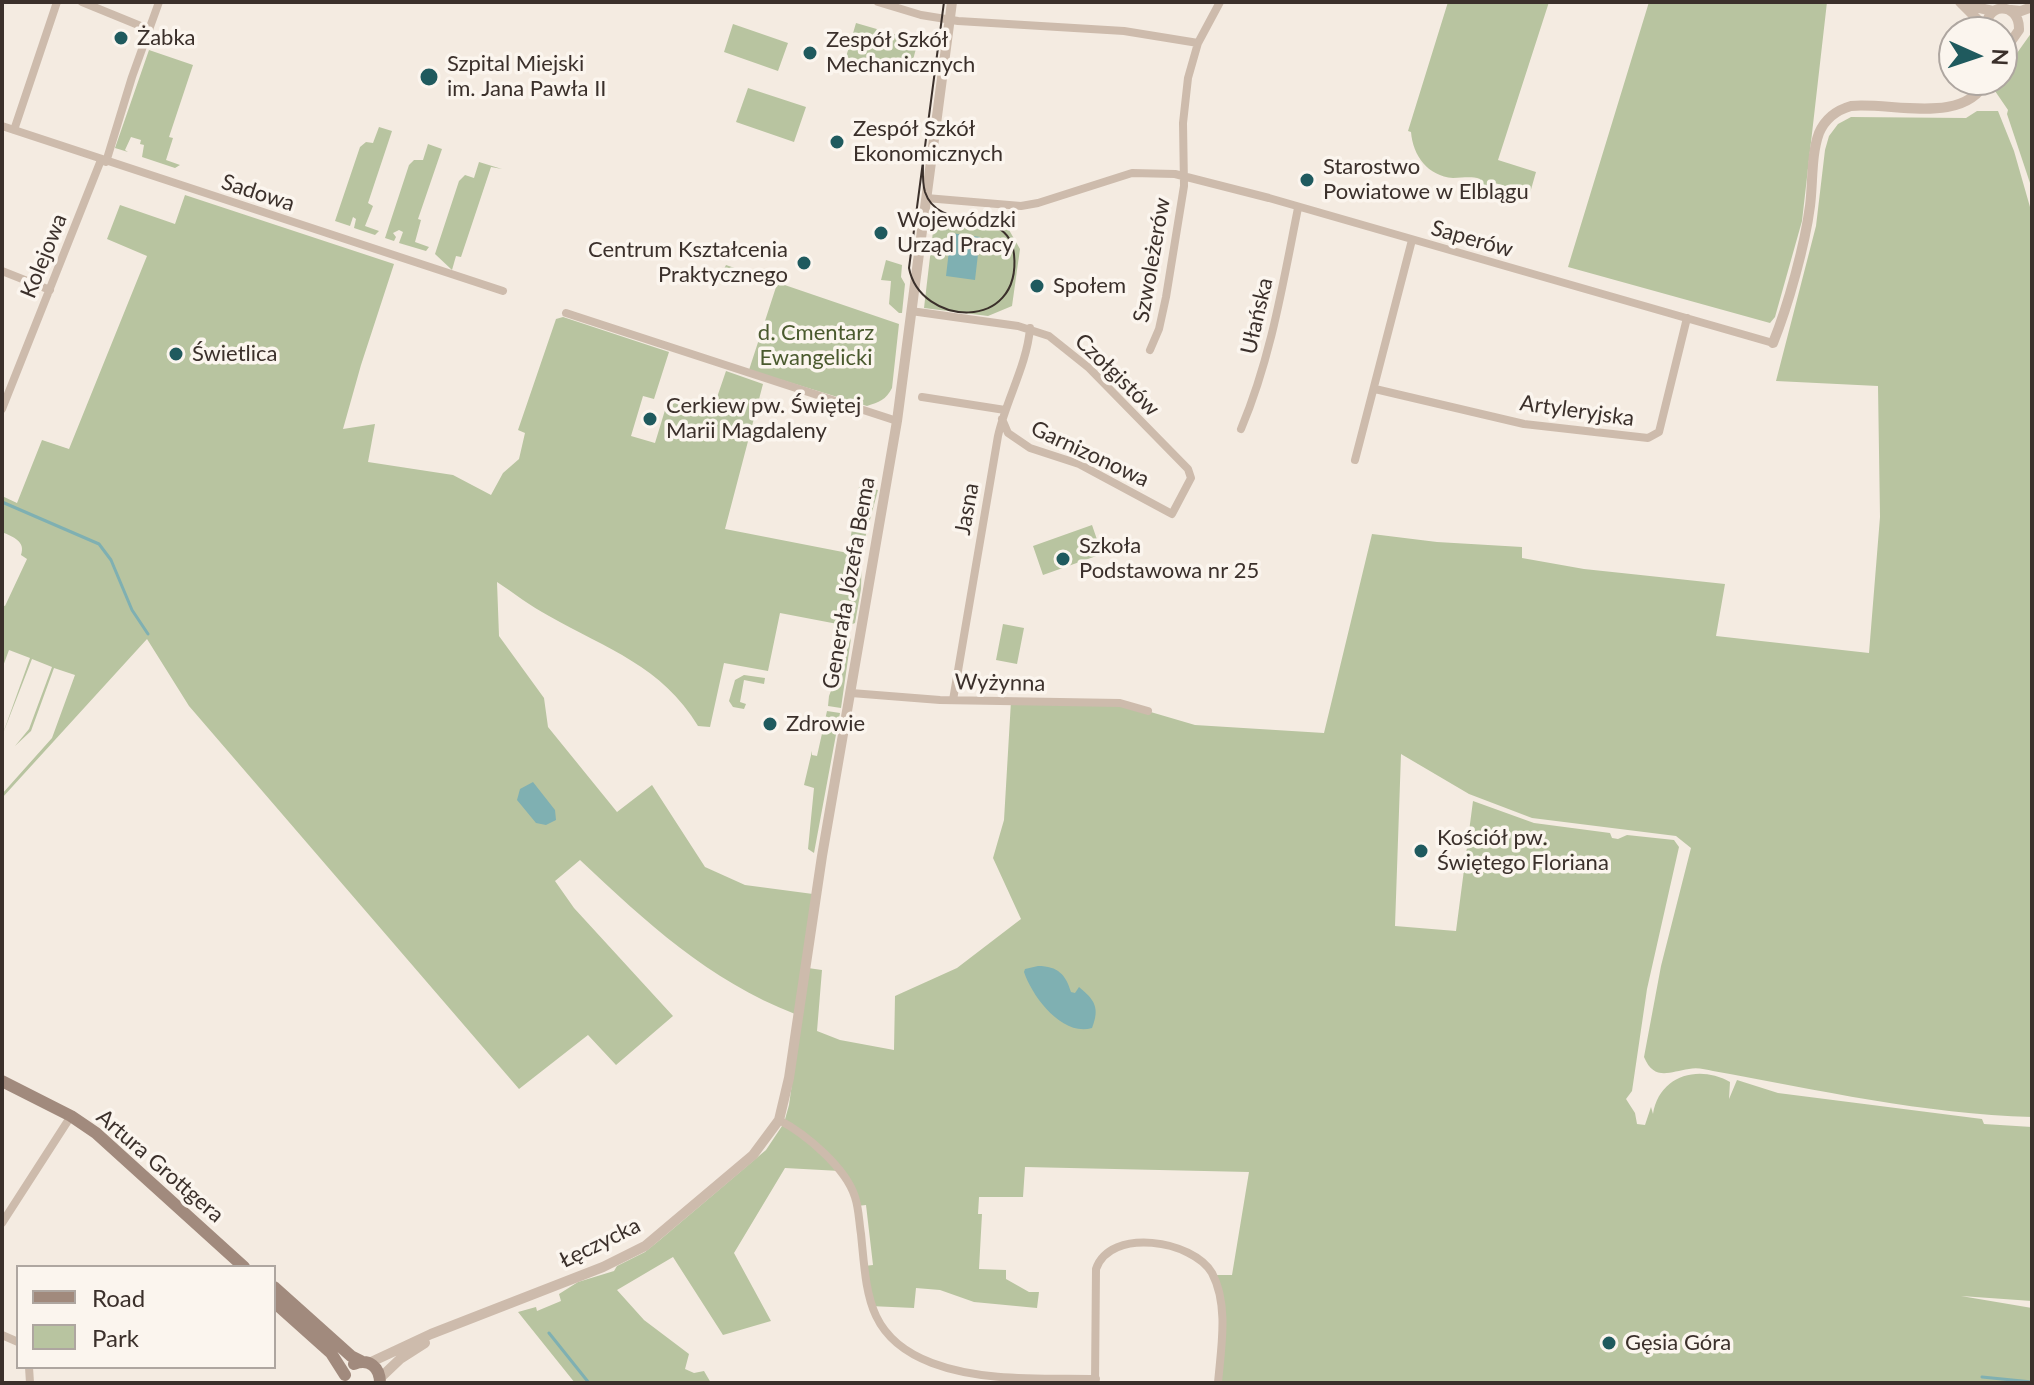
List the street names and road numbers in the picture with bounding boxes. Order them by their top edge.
street label: Sadowa [218,169,298,217]
street label: Szwoleżerów [1128,195,1176,325]
street label: Kolejowa [15,210,73,302]
street label: Saperów [1428,215,1516,263]
street label: Ułańska [1235,275,1279,357]
street label: Czołgistów [1069,328,1165,422]
street label: Artyleryjska [1518,390,1636,432]
street label: Garnizonowa [1027,415,1153,493]
street label: Generała Józefa Bema [817,475,881,691]
street label: Jasna [949,481,985,537]
street label: Wyżynna [954,669,1046,697]
street label: Artura Grottgera [91,1104,229,1228]
street label: Łęczycka [555,1212,645,1274]

